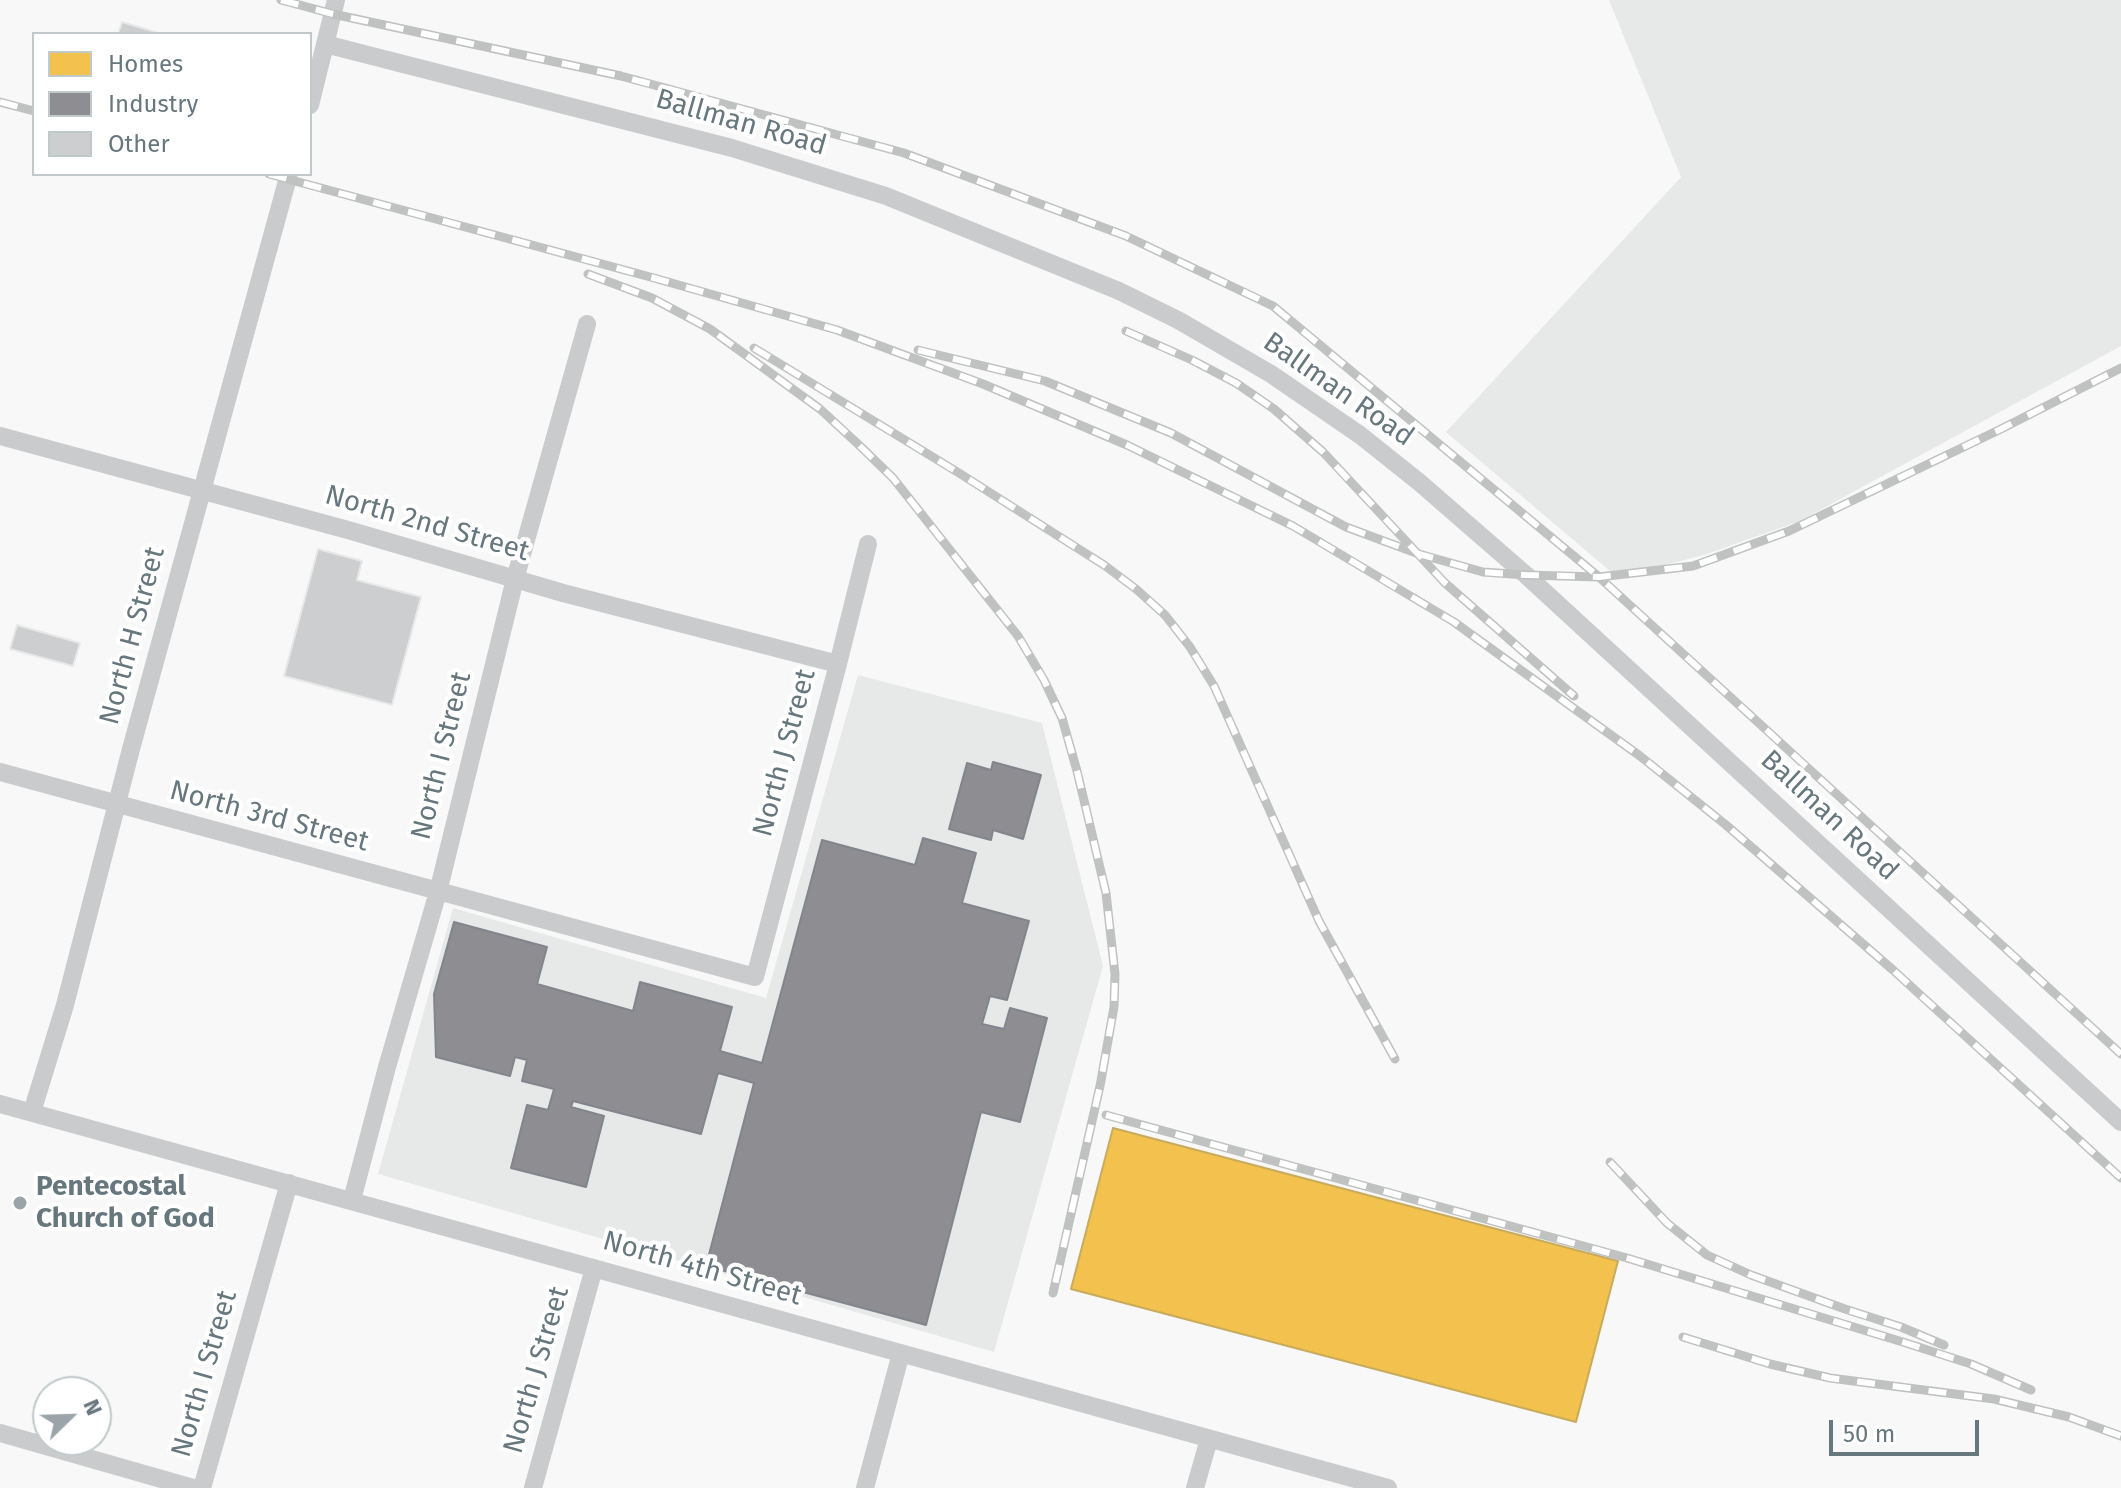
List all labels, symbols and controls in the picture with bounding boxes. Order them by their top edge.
legend [32,32,312,176]
text: Homes [108,50,183,78]
street label: Ballman Road [652,83,830,163]
text: Industry [108,90,198,118]
text: Other [108,130,170,158]
street label: Ballman Road [1256,326,1420,454]
street label: North 2nd Street [321,479,533,569]
street label: North H Street [93,543,173,729]
street label: North J Street [746,666,824,840]
street label: North I Street [405,669,479,843]
street label: Ballman Road [1753,744,1905,888]
street label: North 3rd Street [166,774,372,860]
place label: Pentecostal Church of God [36,1170,215,1236]
marker: Pentecostal Church of God [11,1194,29,1212]
street label: North 4th Street [599,1225,805,1313]
street label: North J Street [497,1283,577,1457]
street label: North I Street [165,1287,245,1461]
north arrow [32,1376,112,1456]
text: N [77,1395,108,1419]
scale bar [1833,1404,1983,1454]
text: 50 m [1843,1420,1895,1448]

